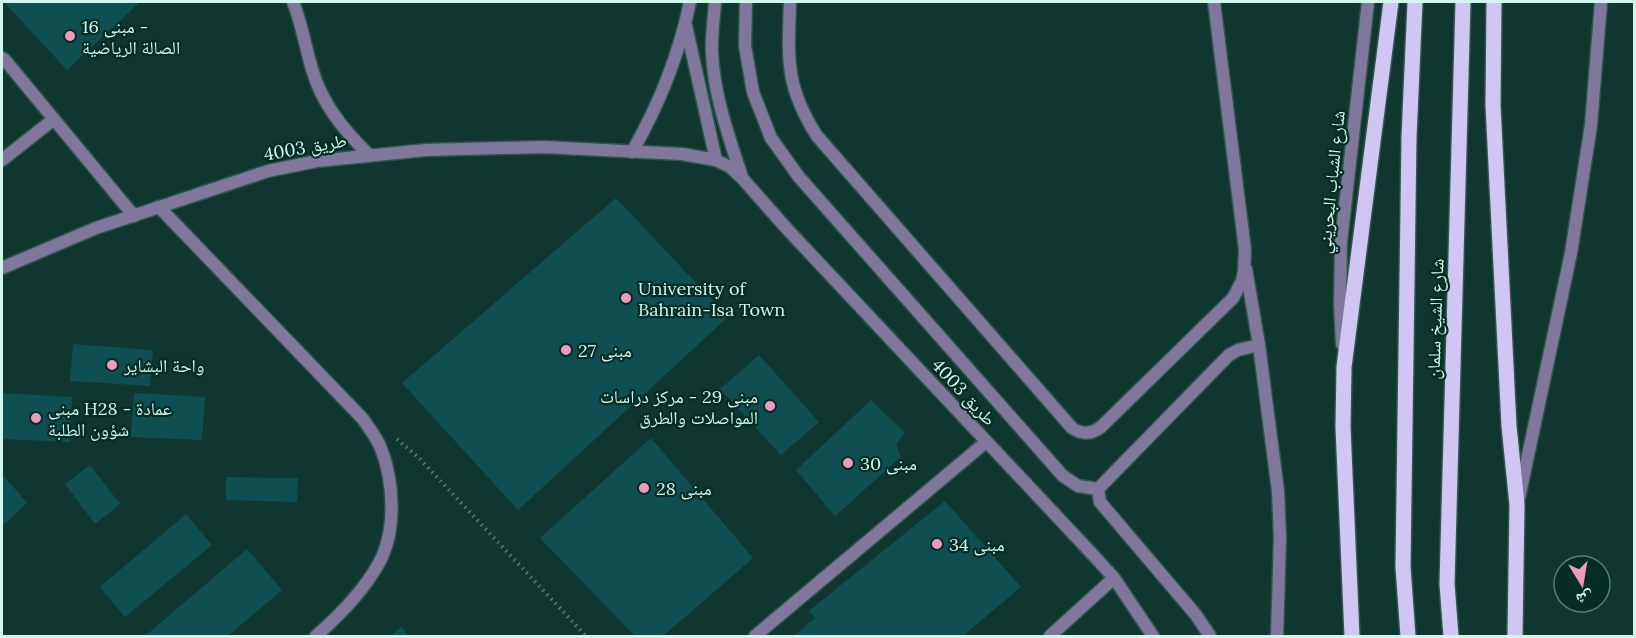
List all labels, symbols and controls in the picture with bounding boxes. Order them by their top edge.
place label: مبنى 16 - الصالة الرياضية [82,15,180,59]
marker: مبنى 16 - الصالة الرياضية [63,29,77,43]
street label: شارع الشباب البحريني [1312,109,1354,255]
street label: طريق 4003 [262,128,348,166]
street label: شارع الشيخ سلمان [1421,258,1450,380]
place label: University of Bahrain-Isa Town [638,277,785,321]
marker: University of Bahrain-Isa Town [619,291,633,305]
place label: مبنى 27 [578,339,632,362]
marker: مبنى 27 [559,343,573,357]
place label: واحة البشاير [123,354,204,377]
street label: طريق 4003 [927,354,1001,430]
marker: واحة البشاير [105,358,119,372]
place label: مبنى 29 - مركز دراسات المواصلات والطرق [600,385,758,429]
place label: مبنى H28 - عمادة شؤون الطلبة [48,397,172,441]
marker: مبنى 29 - مركز دراسات المواصلات والطرق [763,399,777,413]
marker: مبنى H28 - عمادة شؤون الطلبة [29,411,43,425]
place label: مبنى 30 [860,452,917,475]
marker: مبنى 30 [841,456,855,470]
place label: مبنى 28 [656,477,712,500]
marker: مبنى 28 [637,481,651,495]
place label: مبنى 34 [949,533,1005,556]
marker: مبنى 34 [930,537,944,551]
north arrow [1552,554,1612,614]
text: ش [1575,587,1595,610]

